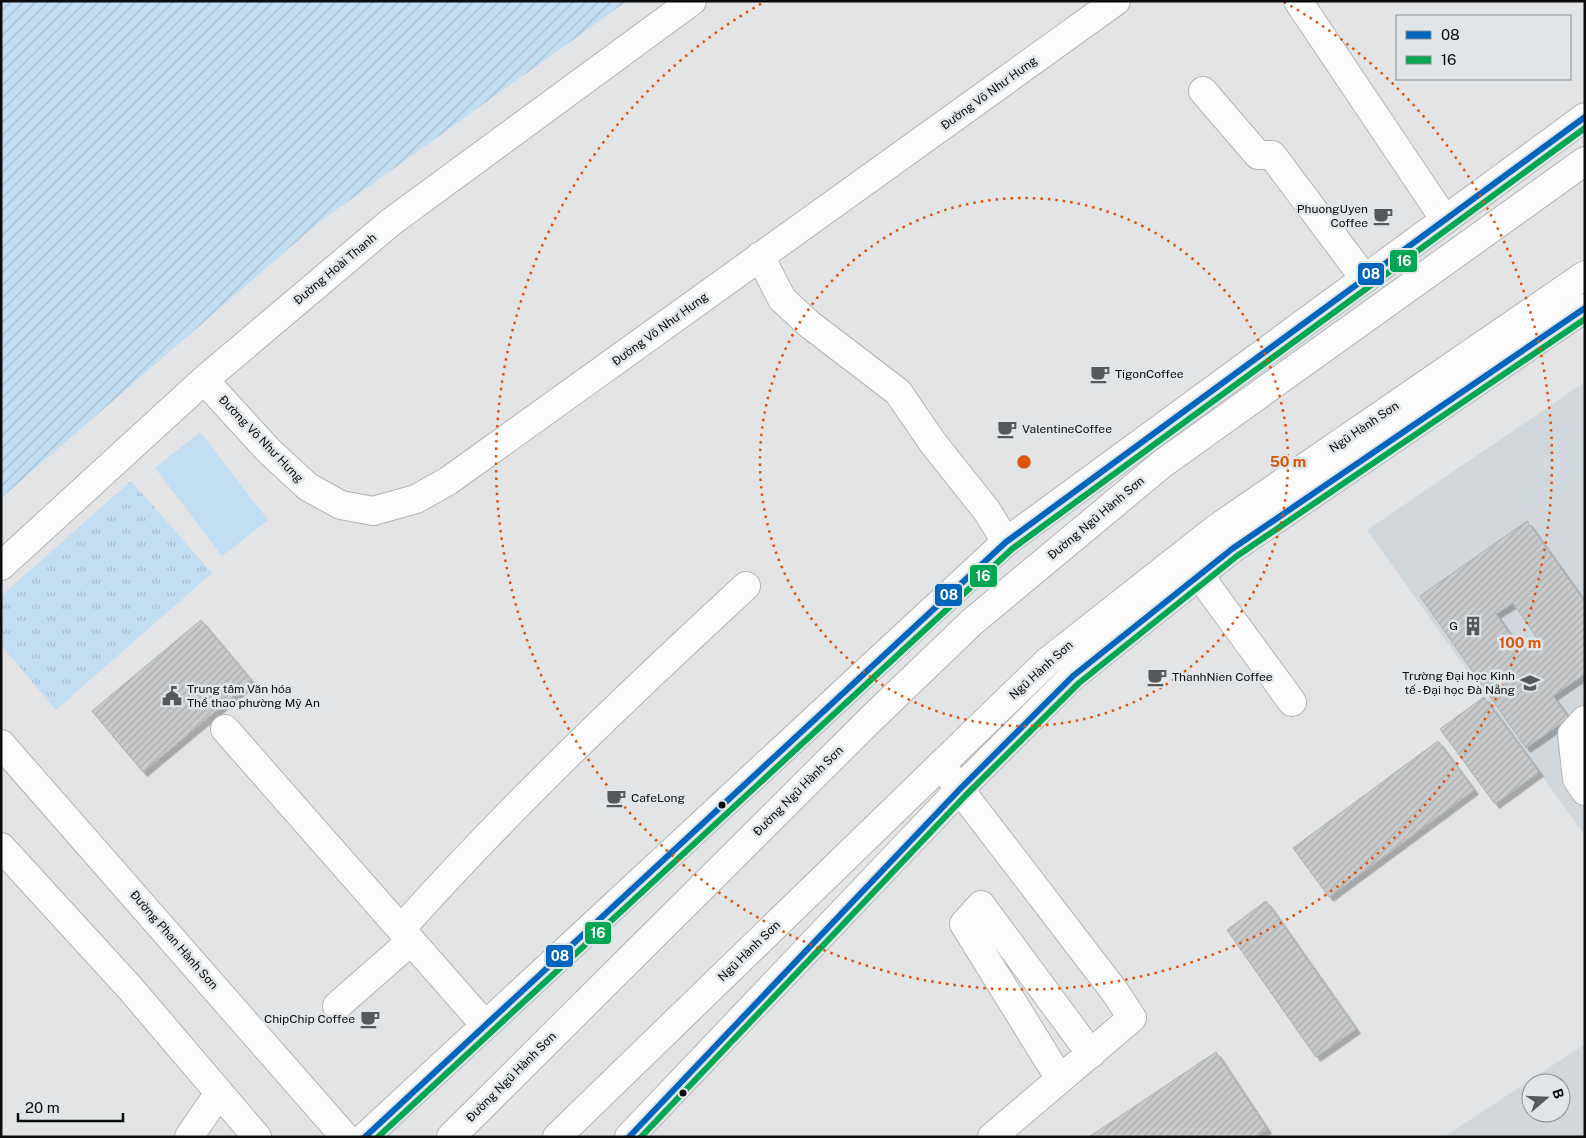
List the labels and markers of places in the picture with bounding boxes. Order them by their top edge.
place label: PhuongUyen Coffee [1297,202,1368,230]
cafe icon: PhuongUyen Coffee [1372,205,1394,227]
cafe icon: TigonCoffee [1089,363,1111,385]
place label: TigonCoffee [1115,367,1184,381]
cafe icon: ValentineCoffee [996,418,1018,440]
place label: ValentineCoffee [1022,422,1112,436]
centre of rings [1015,453,1033,471]
building icon: G [1462,615,1484,637]
place label: G [1449,619,1458,633]
cafe icon: ThanhNien Coffee [1146,666,1168,688]
place label: Trường Đại học Kinh tế - Đại học Đà Nẵng [1402,669,1515,697]
place label: ThanhNien Coffee [1172,670,1273,684]
school or university icon: Trường Đại học Kinh tế - Đại học Đà Nẵng [1519,672,1541,694]
place label: Trung tâm Văn hóa Thể thao phường Mỹ An [187,682,320,710]
public building icon: Trung tâm Văn hóa Thể thao phường Mỹ An [161,685,183,707]
cafe icon: CafeLong [605,787,627,809]
place label: CafeLong [631,791,685,805]
unlabelled marker [717,800,727,810]
cafe icon: ChipChip Coffee [359,1008,381,1030]
place label: ChipChip Coffee [264,1012,355,1026]
unlabelled marker [678,1088,688,1098]

